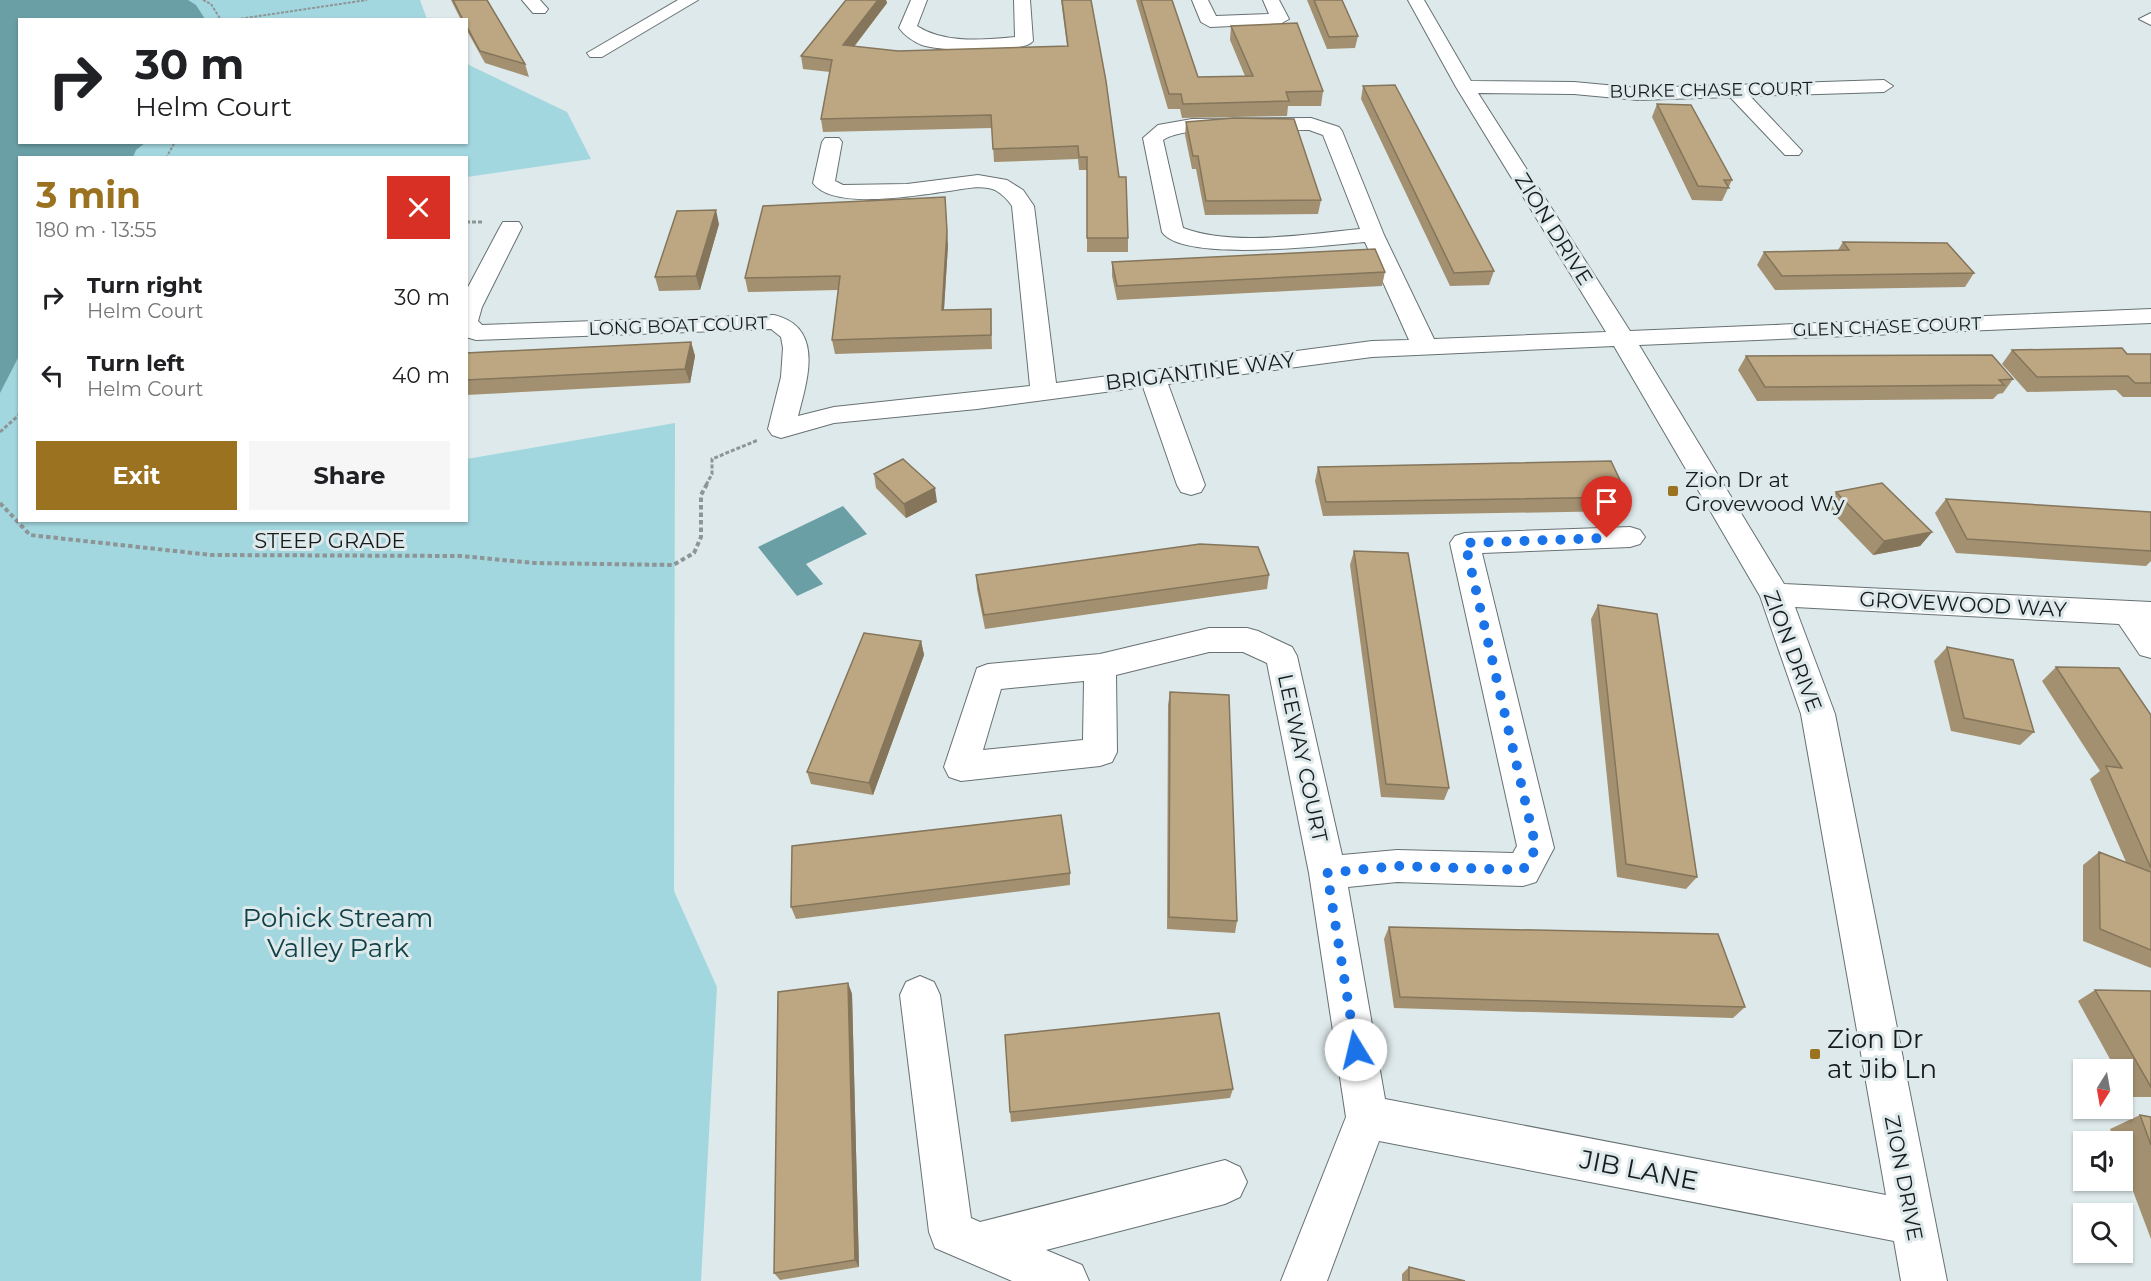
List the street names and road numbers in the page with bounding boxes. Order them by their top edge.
street label: BURKE CHASE COURT [1609,77,1813,103]
street label: ZION DRIVE [1510,168,1598,290]
street label: LONG BOAT COURT [588,312,769,340]
street label: GLEN CHASE COURT [1792,313,1982,341]
street label: BRIGANTINE WAY [1104,347,1297,395]
street label: STEEP GRADE [254,528,406,553]
street label: GROVEWOOD WAY [1859,586,2068,622]
street label: ZION DRIVE [1759,587,1827,715]
street label: LEEWAY COURT [1273,672,1333,844]
street label: ZION DRIVE [1880,1113,1928,1243]
street label: JIB LANE [1576,1143,1701,1197]

